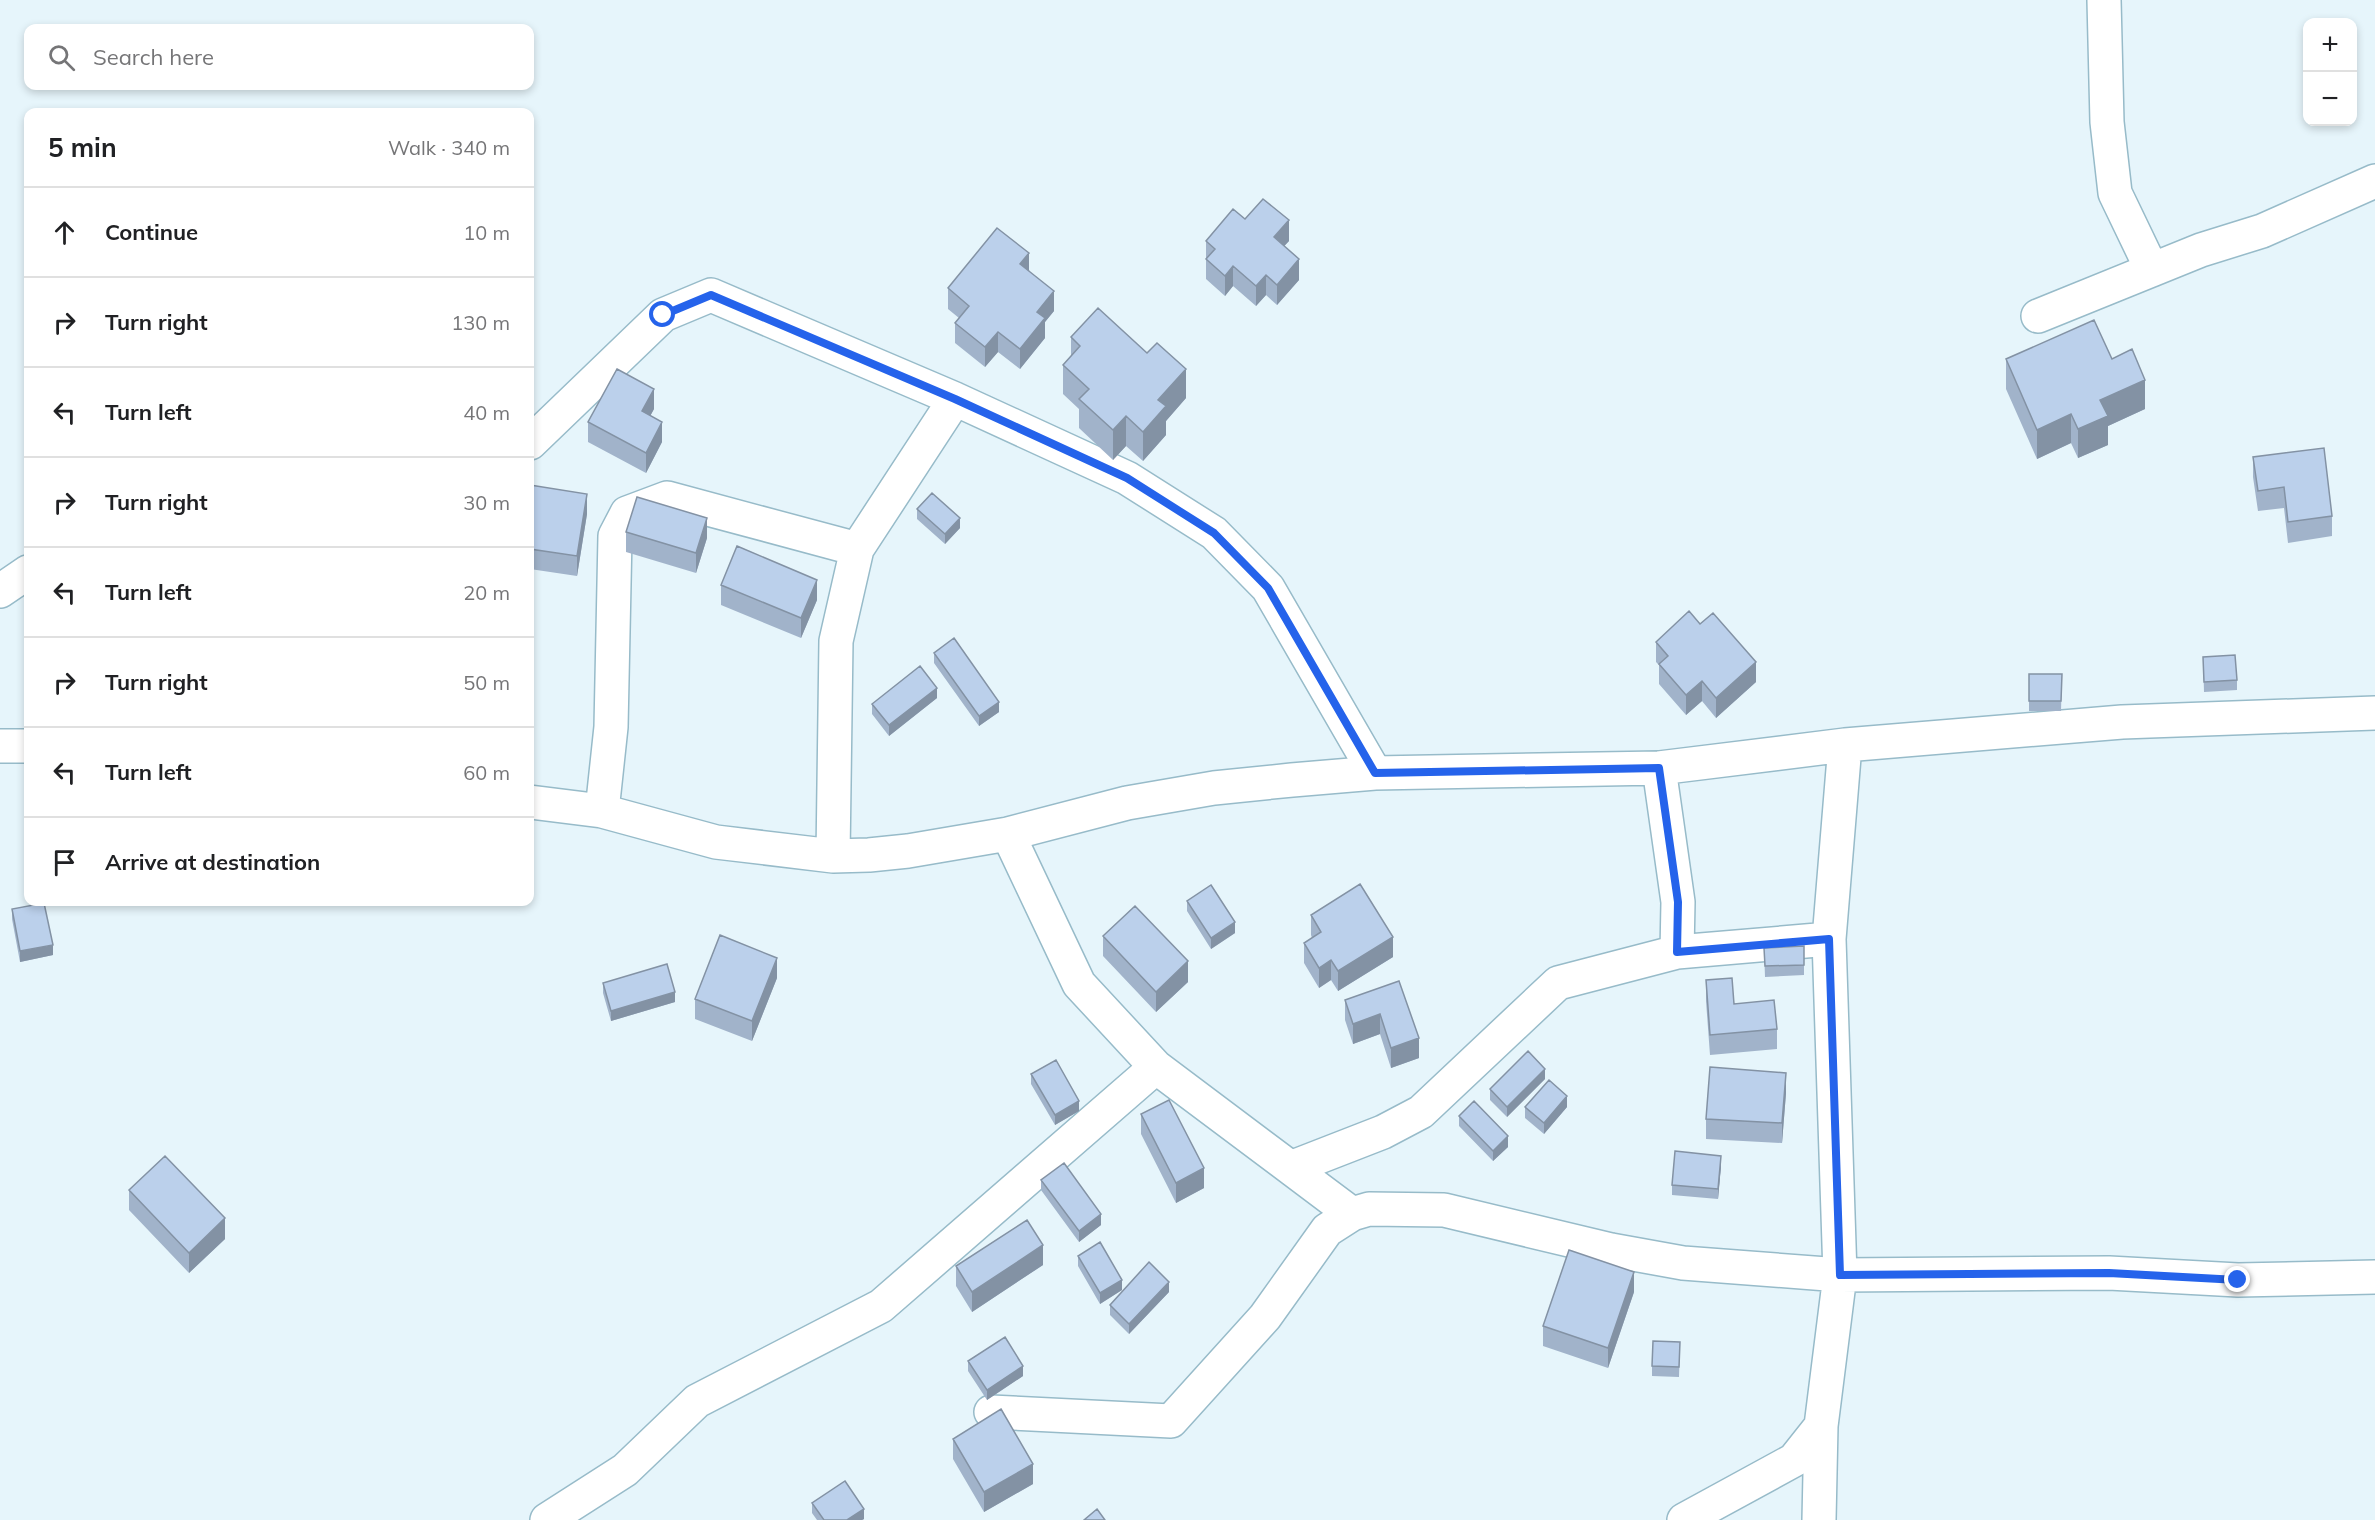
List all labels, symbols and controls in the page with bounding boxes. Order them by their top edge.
map controls [2303,18,2357,126]
button: + [2303,18,2357,72]
search box [24,24,534,90]
icon: search [45,41,78,74]
text: Search here [93,43,214,71]
button: − [2303,72,2357,126]
text: 5 min [48,131,117,164]
text: Walk · 340 m [388,135,510,160]
icon: ahead [48,216,81,249]
text: Continue [105,218,198,246]
text: 10 m [463,220,510,245]
route start [649,301,675,327]
icon: right [48,306,81,339]
text: Turn right [105,308,208,336]
text: 130 m [451,310,510,335]
icon: left [48,396,81,429]
text: Turn left [105,398,192,426]
text: 40 m [463,400,510,425]
icon: right [48,486,81,519]
text: Turn right [105,488,208,516]
text: 30 m [463,490,510,515]
icon: left [48,576,81,609]
text: Turn left [105,578,192,606]
text: 20 m [463,580,510,605]
icon: right [48,666,81,699]
text: Turn right [105,668,208,696]
text: 50 m [463,670,510,695]
icon: left [48,756,81,789]
text: Turn left [105,758,192,786]
text: 60 m [463,760,510,785]
icon: arrive [48,846,81,879]
text: Arrive at destination [105,848,320,876]
route end [2224,1266,2250,1292]

